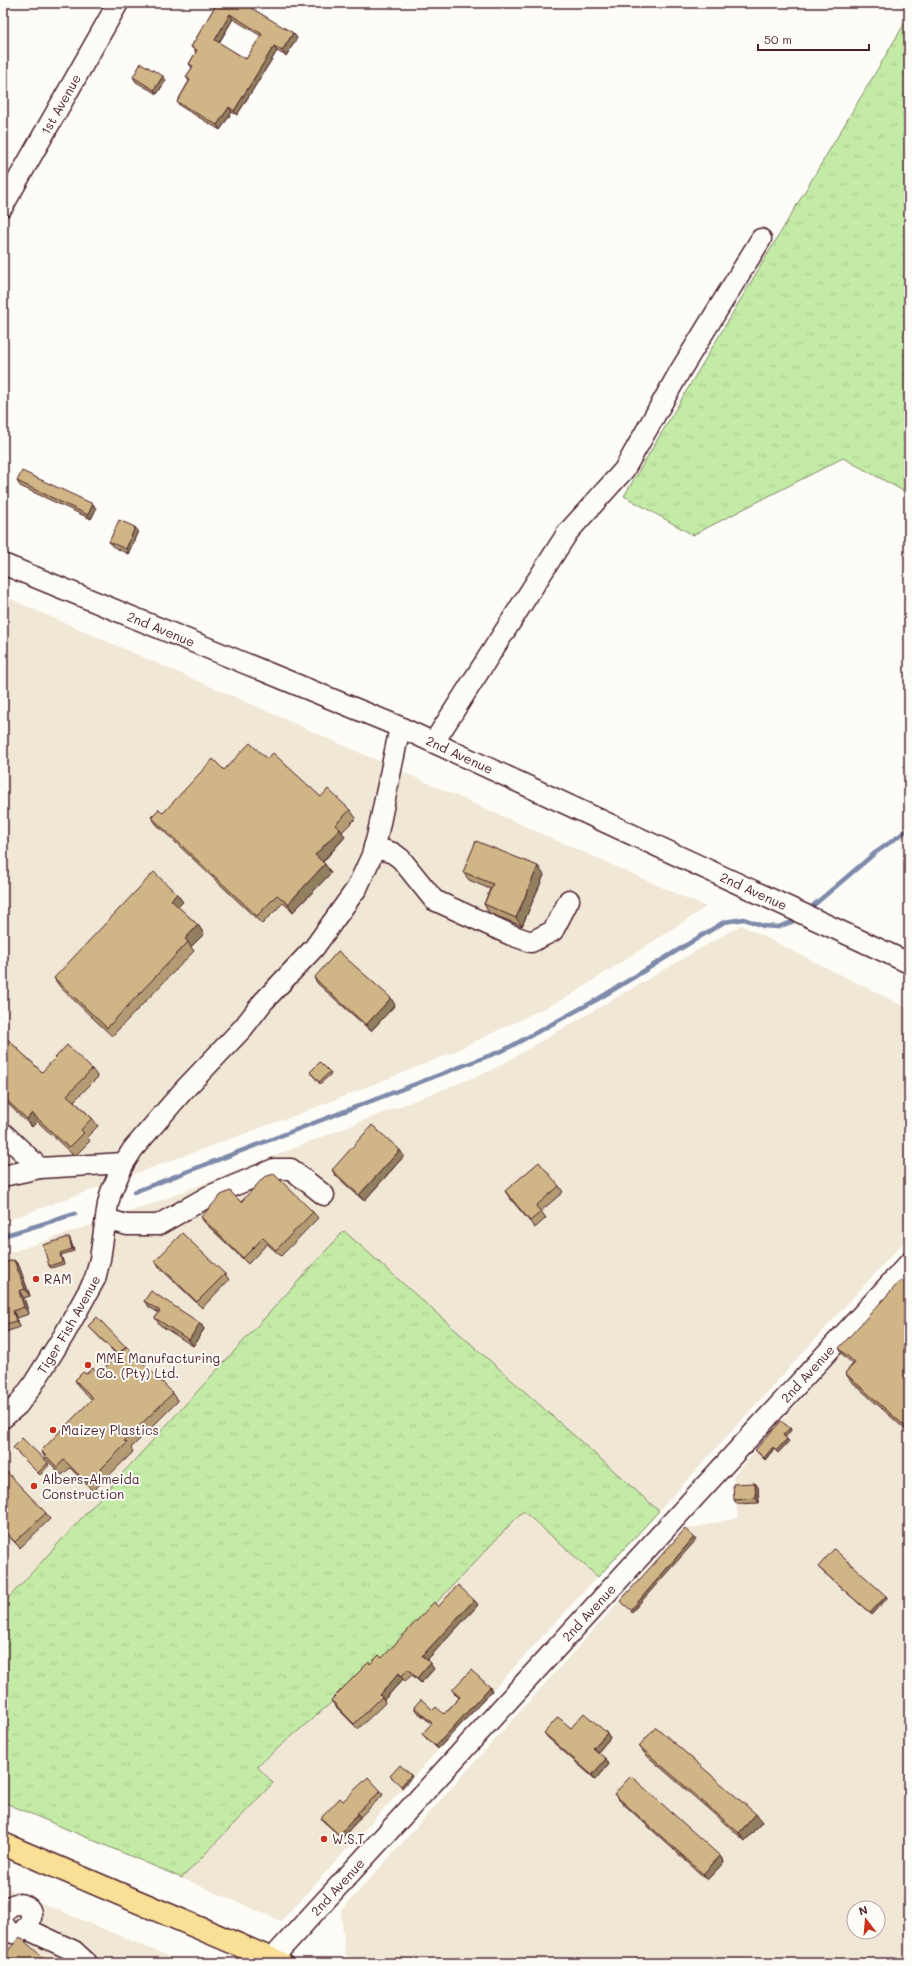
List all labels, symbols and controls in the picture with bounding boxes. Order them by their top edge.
scale bar [758,26,869,52]
text: 50 m [764,31,792,47]
street label: 1st Avenue [36,71,84,137]
street label: 2nd Avenue [125,607,198,650]
street label: 2nd Avenue [424,731,496,777]
street label: 2nd Avenue [718,868,790,913]
place label: RAM [44,1270,72,1287]
street label: Tiger Fish Avenue [33,1272,104,1377]
marker: RAM [31,1274,41,1284]
street label: 2nd Avenue [777,1341,838,1406]
place label: MME Manufacturing Co. (Pty) Ltd. [96,1349,220,1381]
marker: MME Manufacturing Co. (Pty) Ltd. [83,1360,93,1370]
place label: Maizey Plastics [61,1421,159,1438]
marker: Maizey Plastics [48,1425,58,1435]
place label: Albers-Almeida Construction [42,1470,140,1502]
marker: Albers-Almeida Construction [29,1481,39,1491]
street label: 2nd Avenue [558,1580,619,1645]
place label: W.S.T [332,1830,364,1847]
marker: W.S.T [319,1834,329,1844]
street label: 2nd Avenue [307,1854,368,1919]
north arrow [846,1900,886,1940]
text: N [857,1902,869,1918]

